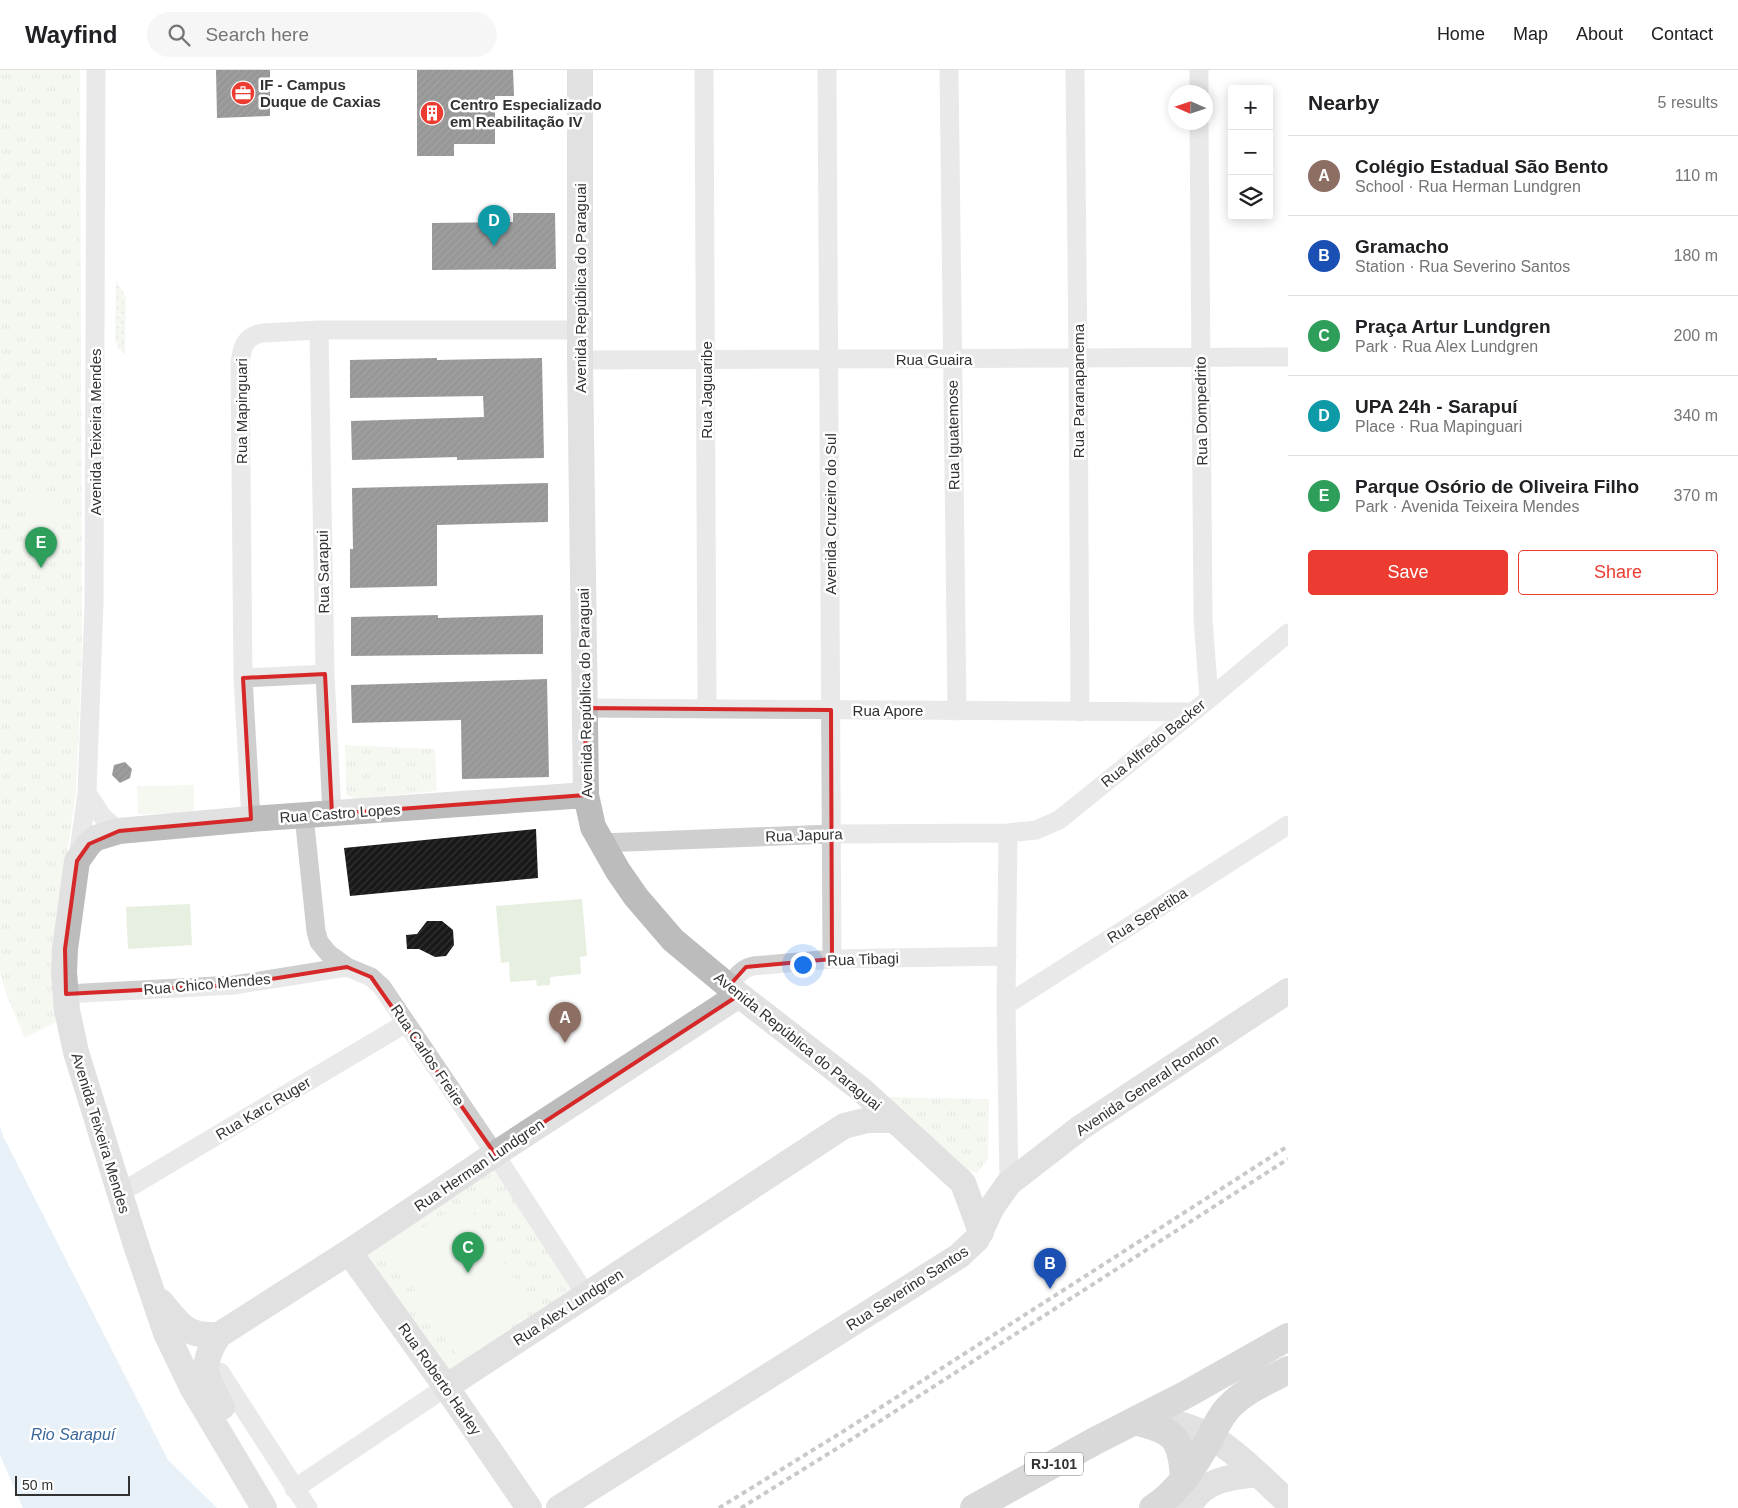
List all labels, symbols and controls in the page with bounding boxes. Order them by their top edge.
search box [147,12,497,57]
text: Wayfind [25,21,117,48]
icon: search [165,21,193,49]
text: Search here [205,24,309,45]
text: Home [1437,24,1485,44]
text: Map [1513,24,1548,44]
text: About [1576,24,1623,44]
text: Contact [1651,24,1713,44]
place label: IF - Campus Duque de Caxias [260,76,381,110]
office icon: IF - Campus Duque de Caxias [230,80,256,106]
north arrow [1168,85,1213,130]
map controls [1228,85,1273,220]
button: + [1228,85,1273,130]
text: Nearby [1308,91,1379,114]
text: 5 results [1658,94,1718,111]
place label: Centro Especializado em Reabilitação IV [450,96,602,130]
building icon: Centro Especializado em Reabilitação IV [419,100,445,126]
button: − [1228,130,1273,175]
text: Colégio Estadual São Bento [1355,156,1608,177]
text: A [1318,167,1330,184]
text: 110 m [1675,167,1718,184]
button: layers [1228,175,1273,220]
text: School · Rua Herman Lundgren [1355,178,1581,195]
street label: Avenida República do Paraguai [572,183,589,393]
pin: D [478,205,510,246]
text: Gramacho [1355,236,1449,257]
text: B [1318,247,1330,264]
text: 180 m [1674,247,1718,264]
text: Station · Rua Severino Santos [1355,258,1570,275]
text: Praça Artur Lundgren [1355,316,1551,337]
street label: Rua Paranapanema [1070,323,1087,458]
text: C [1318,327,1330,344]
text: 200 m [1674,327,1718,344]
text: Park · Rua Alex Lundgren [1355,338,1538,355]
street label: Rua Jaguaribe [698,341,715,439]
street label: Avenida Teixeira Mendes [87,348,104,516]
street label: Rua Guaira [896,351,973,368]
street label: Rua Dompedrito [1192,356,1210,466]
street label: Rua Mapinguari [233,358,250,464]
street label: Rua Iguatemose [944,380,962,490]
text: UPA 24h - Sarapuí [1355,396,1518,417]
text: D [1318,407,1330,424]
text: 340 m [1674,407,1718,424]
text: Place · Rua Mapinguari [1355,418,1522,435]
street label: Avenida Cruzeiro do Sul [822,433,839,595]
text: Parque Osório de Oliveira Filho [1355,476,1639,497]
text: E [1319,487,1329,504]
text: 370 m [1674,487,1718,504]
text: Park · Avenida Teixeira Mendes [1355,498,1579,515]
pin: E [25,527,57,568]
street label: Rua Sarapui [314,530,332,614]
button: Save [1308,550,1508,595]
button: Share [1518,550,1718,595]
street label: Avenida República do Paraguai [575,588,595,798]
street label: Rua Alfredo Backer [1097,696,1209,790]
street label: Rua Apore [853,702,923,719]
street label: Rua Castro Lopes [279,800,401,826]
street label: Rua Japura [765,825,844,845]
street label: Rua Sepetiba [1104,883,1191,946]
street label: Rua Tibagi [827,949,899,969]
your location [790,952,816,978]
street label: Avenida República do Paraguai [711,968,885,1114]
street label: Rua Chico Mendes [143,970,271,998]
street label: Rua Carlos Freire [388,1001,468,1109]
pin: A [549,1002,581,1043]
street label: Avenida General Rondon [1073,1031,1221,1139]
street label: Avenida Teixeira Mendes [68,1051,134,1215]
street label: Rua Karc Ruger [213,1073,313,1143]
street label: Rua Herman Lundgren [411,1115,547,1215]
pin: C [452,1232,484,1273]
street label: Rua Severino Santos [843,1242,971,1334]
pin: B [1034,1248,1066,1289]
street label: Rua Alex Lundgren [510,1265,626,1349]
street label: Rua Roberto Harley [395,1320,485,1439]
water label: Rio Sarapuí [31,1426,117,1443]
road number: RJ-101 [1025,1452,1083,1476]
scale bar [15,1473,130,1496]
text: 50 m [22,1477,53,1493]

